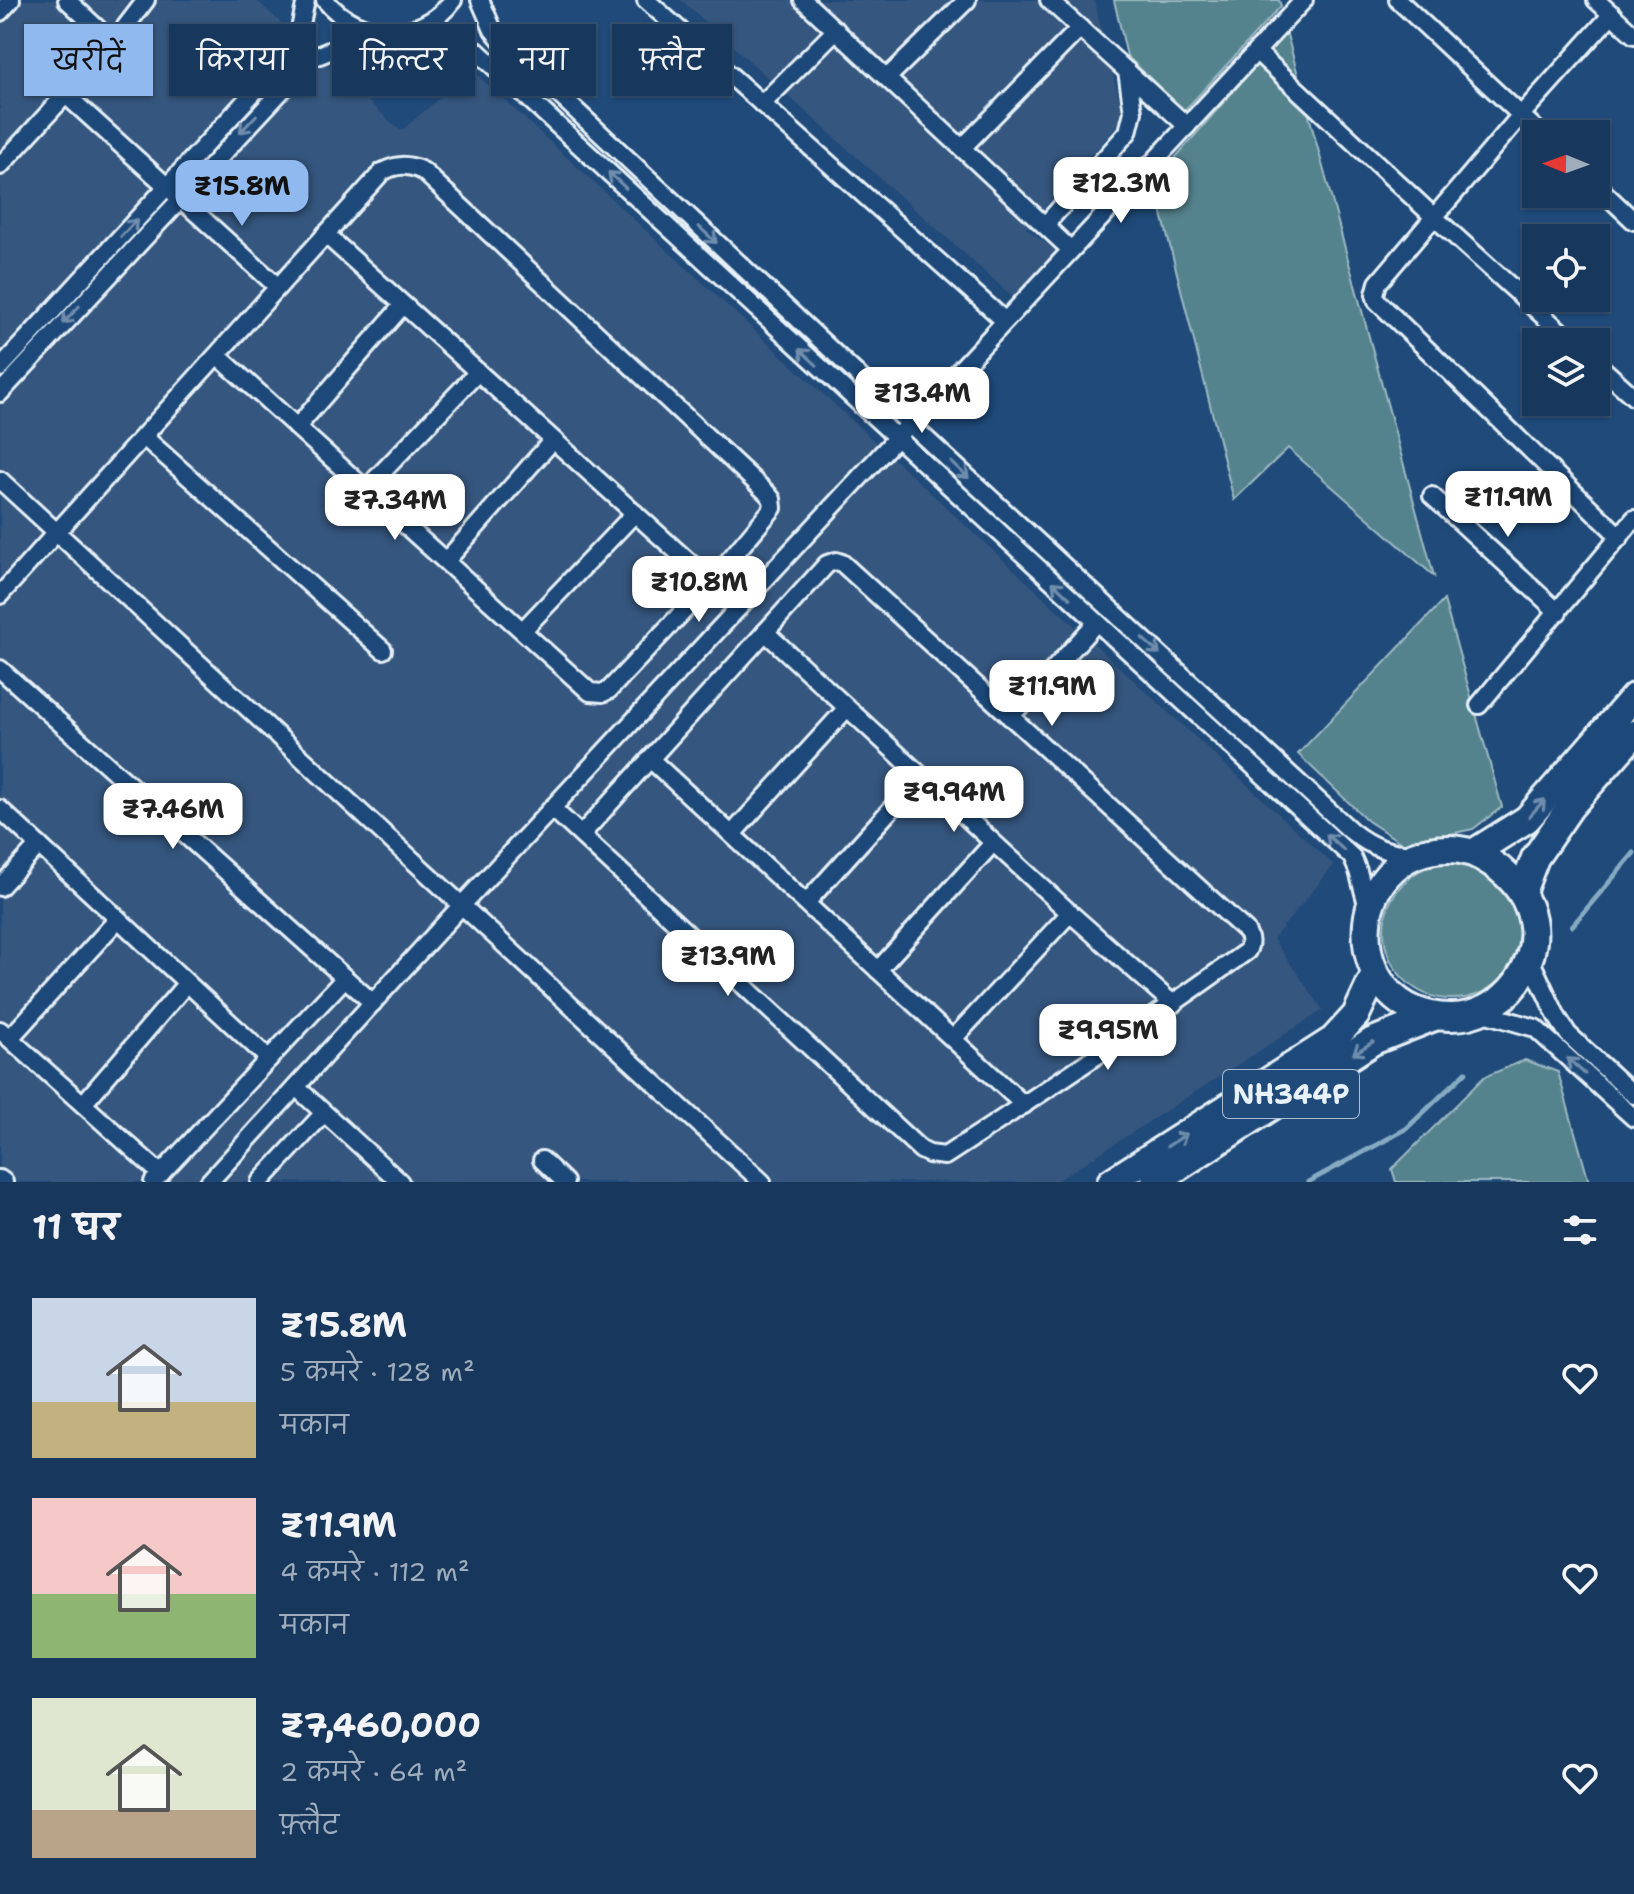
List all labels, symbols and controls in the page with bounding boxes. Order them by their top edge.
chip: खरीदें [24,24,153,96]
chip: किराया [169,24,316,96]
chip: फ़िल्टर [332,24,475,96]
chip: नया [491,24,596,96]
chip: फ़्लैट [612,24,732,96]
one-way arrow [239,114,257,134]
north arrow [1522,120,1610,208]
map controls [1522,120,1610,416]
pin: ₹12.3M [1056,157,1186,225]
pin: ₹15.8M [177,160,307,228]
text: ₹12.3M [1071,165,1171,200]
text: ₹15.8M [193,168,291,203]
one-way arrow [607,171,627,190]
one-way arrow [119,218,138,238]
button: locate [1522,224,1610,312]
one-way arrow [698,225,718,243]
one-way arrow [63,305,81,325]
button: layers [1522,328,1610,416]
one-way arrow [798,348,818,366]
pin: ₹13.4M [857,367,987,435]
text: ₹13.4M [873,375,971,410]
one-way arrow [949,460,969,478]
pin: ₹11.9M [1443,471,1573,539]
pin: ₹7.34M [330,474,460,542]
text: ₹11.9M [1463,479,1553,514]
text: ₹7.34M [343,482,447,517]
pin: ₹10.8M [634,556,764,624]
text: ₹10.8M [650,564,748,599]
one-way arrow [1051,581,1071,599]
one-way arrow [1141,636,1161,655]
pin: ₹11.9M [987,660,1117,728]
text: ₹11.9M [1007,668,1097,703]
pin: ₹9.94M [889,766,1019,834]
text: ₹9.94M [902,774,1006,809]
pin: ₹7.46M [108,783,238,851]
text: ₹7.46M [122,791,224,826]
one-way arrow [1528,799,1546,819]
one-way arrow [1325,833,1345,851]
pin: ₹13.9M [663,930,793,998]
text: ₹13.9M [680,938,776,973]
pin: ₹9.95M [1043,1004,1173,1072]
text: ₹9.95M [1057,1012,1159,1047]
one-way arrow [1352,1040,1375,1056]
one-way arrow [1567,1057,1587,1075]
road number: NH344P [1223,1070,1359,1118]
one-way arrow [1165,1131,1188,1147]
text: 11 घर [32,1204,119,1250]
icon: filters [1558,1208,1602,1252]
text: ₹15.8M [280,1302,407,1348]
icon: home [96,1330,192,1426]
text: 5 कमरे · 128 m² [280,1354,475,1389]
icon: heart [1558,1356,1602,1400]
text: मकान [280,1407,349,1442]
text: ₹11.9M [280,1502,397,1548]
icon: home [96,1530,192,1626]
text: 4 कमरे · 112 m² [280,1554,470,1589]
icon: heart [1558,1556,1602,1600]
text: मकान [280,1607,349,1642]
text: ₹7,460,000 [280,1702,481,1748]
icon: home [96,1730,192,1826]
text: 2 कमरे · 64 m² [280,1754,468,1789]
icon: heart [1558,1756,1602,1800]
text: फ़्लैट [280,1807,339,1842]

